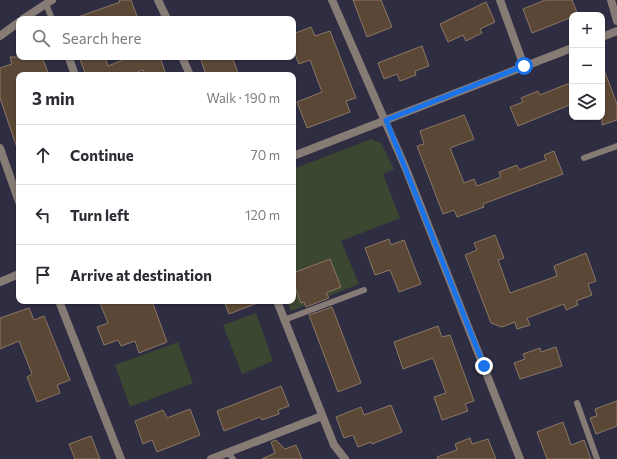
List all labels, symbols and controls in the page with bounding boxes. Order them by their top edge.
map controls [569,12,605,120]
button: + [569,12,605,48]
search box [16,16,296,60]
icon: search [30,27,52,49]
text: Search here [62,29,141,47]
button: − [569,48,605,84]
route start [515,57,533,75]
button: layers [569,84,605,120]
text: 3 min [32,88,75,109]
text: Walk · 190 m [206,90,280,106]
icon: ahead [32,144,54,166]
text: Continue [70,146,134,164]
text: 70 m [251,147,280,163]
icon: left [32,204,54,226]
text: Turn left [70,206,129,224]
text: 120 m [245,207,280,223]
icon: arrive [32,264,54,286]
text: Arrive at destination [70,266,212,284]
route end [475,357,493,375]

